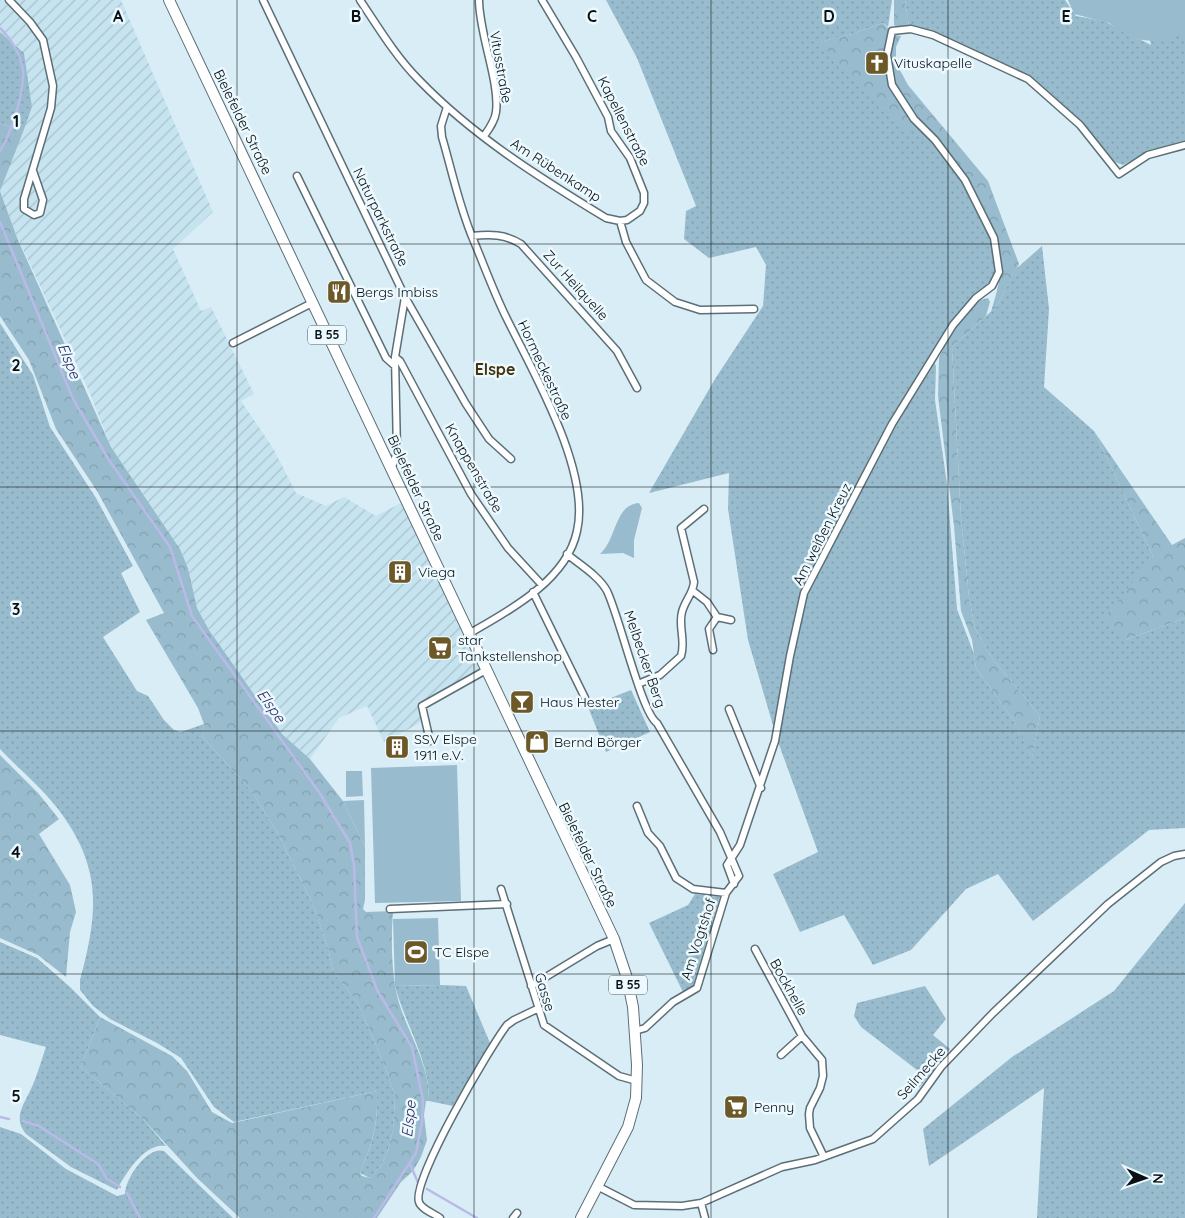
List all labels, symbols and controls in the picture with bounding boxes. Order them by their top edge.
text: A [113,6,124,26]
text: B [351,6,361,26]
text: C [587,6,597,26]
text: D [823,6,835,26]
text: E [1061,6,1071,26]
street label: Vitusstraße [486,29,516,105]
church icon: Vituskapelle [864,50,890,76]
place label: Vituskapelle [894,54,972,72]
street label: Bielefelder Straße [210,66,276,178]
street label: Kapellenstraße [594,73,654,169]
text: 1 [13,111,19,131]
street label: Am Rübenkamp [507,134,605,206]
street label: Naturparkstraße [349,165,413,270]
street label: Zur Heilquelle [540,246,612,324]
restaurant icon: Bergs Imbiss [326,279,352,305]
place label: Bergs Imbiss [356,283,438,301]
street label: Hormeckestraße [514,317,576,423]
road number: B 55 [308,326,346,344]
water label: Elspe [54,340,85,382]
text: 2 [11,355,21,375]
district label: Elspe [475,359,515,379]
street label: Knappenstraße [441,420,507,516]
street label: Bielefelder Straße [384,432,448,544]
street label: Am weißen Kreuz [788,480,856,588]
building icon: Viega [387,559,413,585]
place label: Viega [418,563,455,581]
text: 3 [12,599,20,619]
street label: Melbecker Berg [620,608,670,710]
place label: star Tankstellenshop [458,631,562,665]
supermarket icon: star Tankstellenshop [427,635,453,661]
water label: Elspe [253,685,290,727]
bar icon: Haus Hester [509,689,535,715]
place label: Haus Hester [540,693,620,711]
shop icon: Bernd Börger [524,729,550,755]
place label: SSV Elspe 1911 e.V. [414,730,477,764]
place label: Bernd Börger [554,733,642,751]
building icon: SSV Elspe 1911 e.V. [384,734,410,760]
street label: Bielefelder Straße [555,799,621,911]
text: 4 [11,842,21,862]
street label: Am Vogtshof [676,896,720,982]
sports icon: TC Elspe [403,939,429,965]
place label: TC Elspe [434,943,489,961]
street label: Bockhelle [766,955,812,1019]
street label: Gasse [531,971,559,1014]
road number: B 55 [609,976,647,994]
street label: Seilmecke [893,1042,949,1103]
text: 5 [11,1086,21,1106]
supermarket icon: Penny [723,1094,749,1120]
place label: Penny [754,1098,794,1116]
water label: Elspe [397,1099,420,1138]
north arrow [1120,1153,1170,1203]
text: N [1149,1173,1167,1184]

